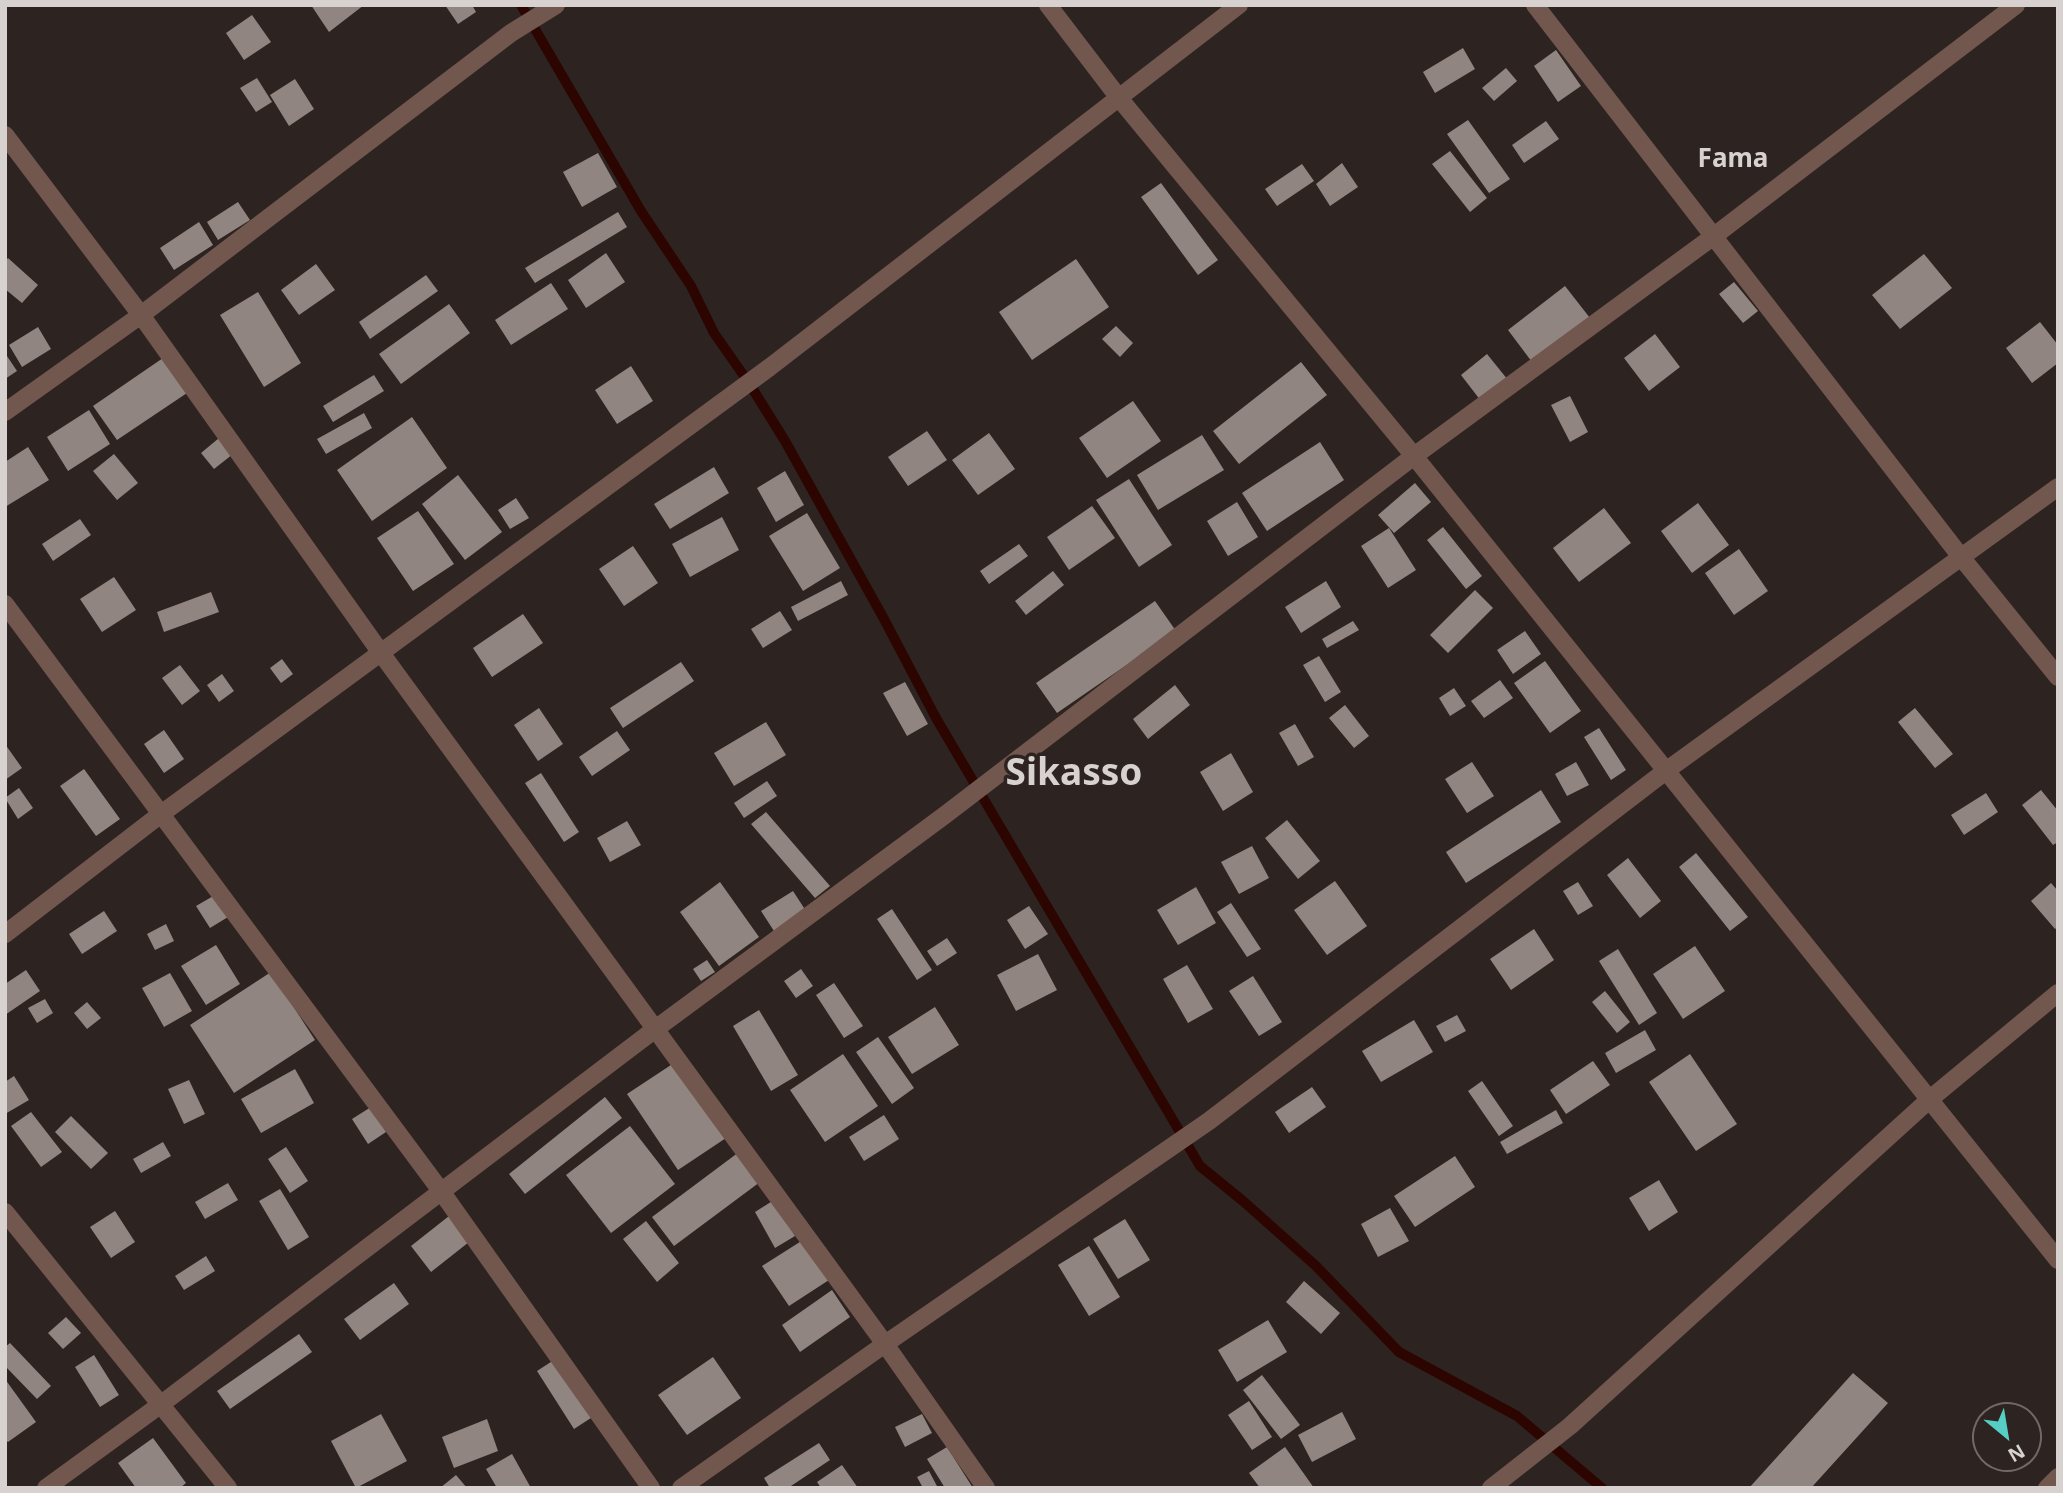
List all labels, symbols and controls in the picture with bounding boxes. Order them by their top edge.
district label: Fama [1698,144,1768,176]
district label: Sikasso [1006,752,1142,796]
north arrow [1972,1402,2042,1472]
text: N [2003,1438,2030,1469]

